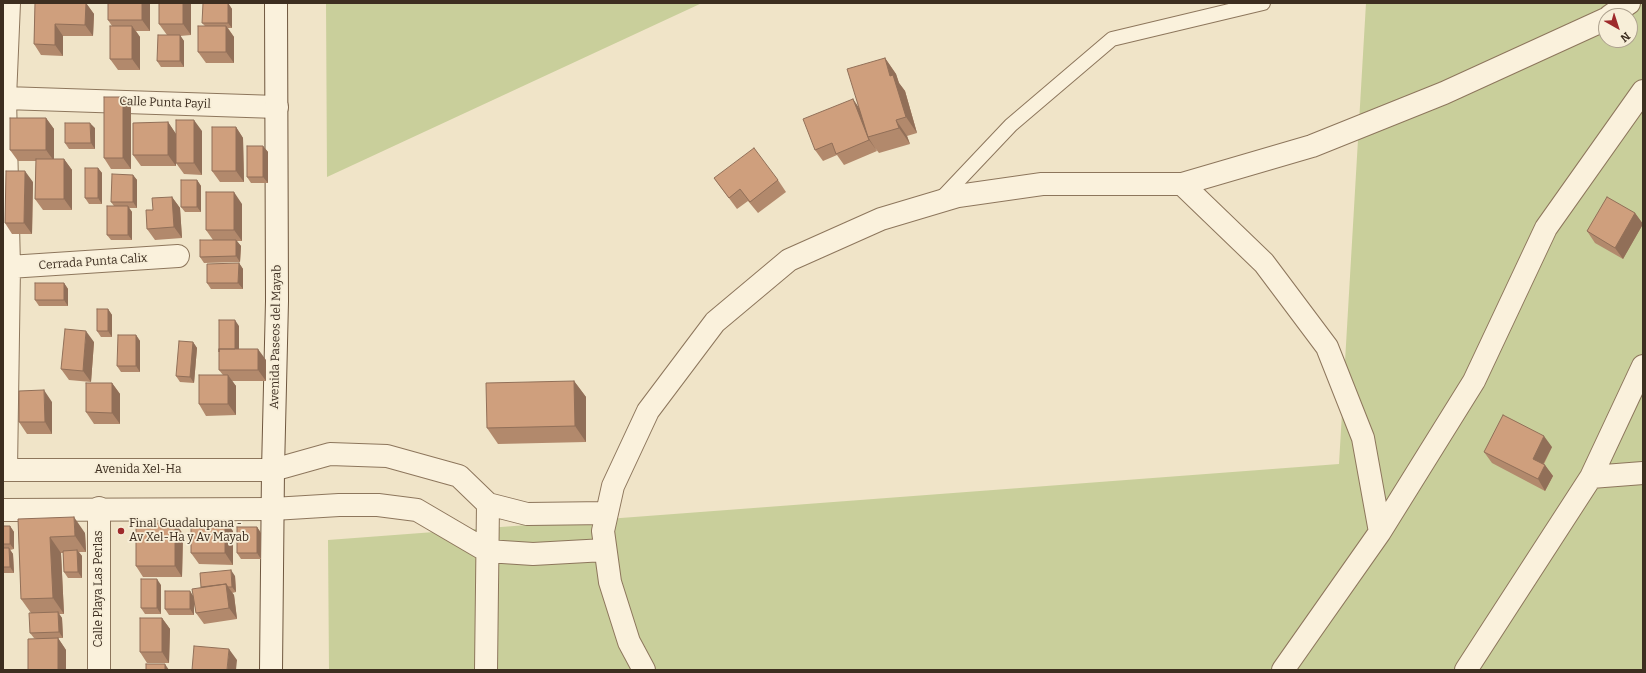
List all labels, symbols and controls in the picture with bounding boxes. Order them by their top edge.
north arrow [1598,8,1638,48]
text: N [1618,29,1633,45]
street label: Calle Punta Payil [119,94,211,112]
street label: Cerrada Punta Calix [38,251,148,273]
street label: Avenida Paseos del Mayab [268,265,284,409]
street label: Avenida Xel-Ha [95,463,181,477]
place label: Final Guadalupana - Av Xel-Ha y Av Mayab [129,517,249,545]
marker: Final Guadalupana - Av Xel-Ha y Av Mayab [116,526,126,536]
street label: Calle Playa Las Perlas [92,531,106,647]

